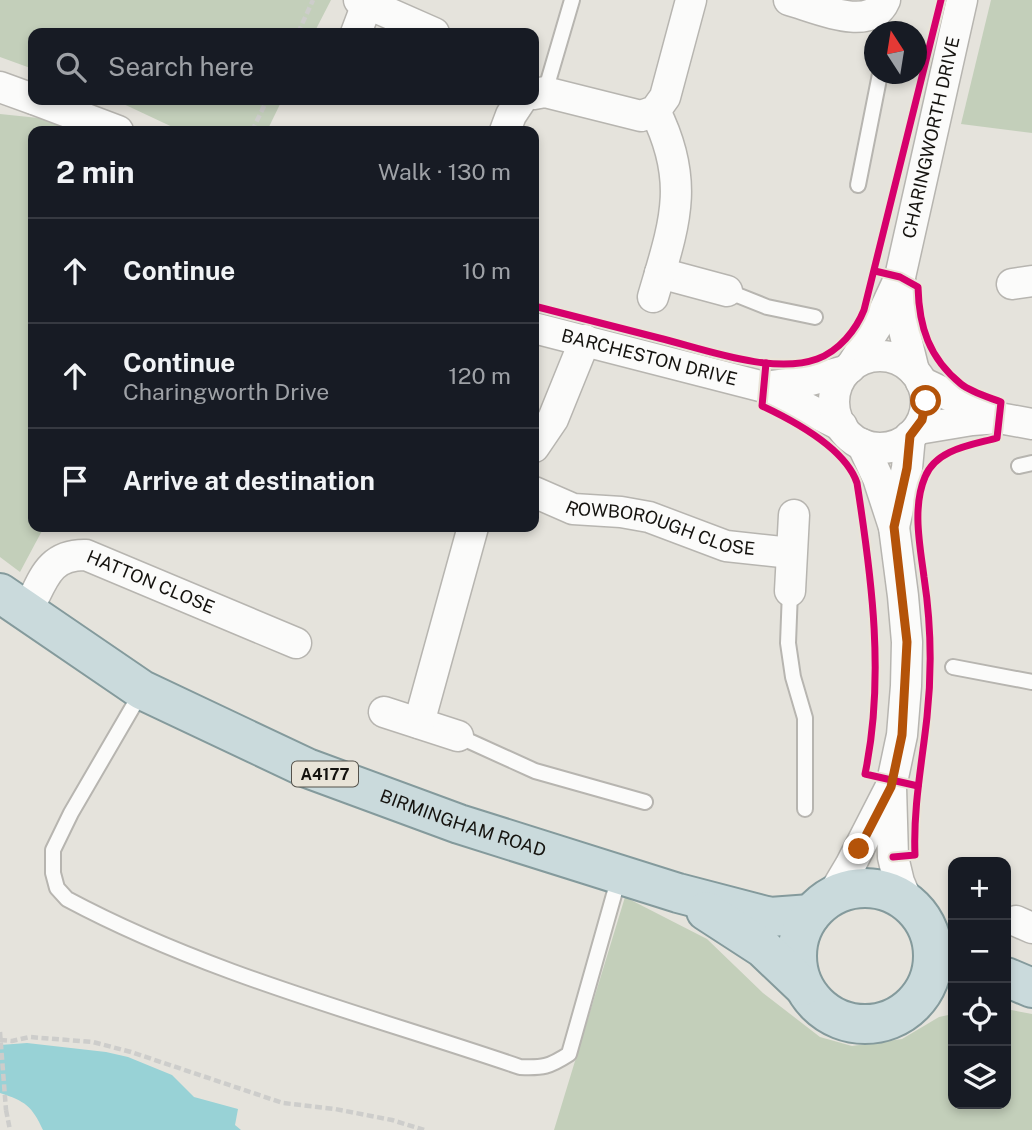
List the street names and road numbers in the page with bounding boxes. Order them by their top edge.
street label: CHARINGWORTH DRIVE [898,34,964,240]
street label: BARCHESTON DRIVE [559,324,740,390]
street label: ROWBOROUGH CLOSE [563,496,756,559]
street label: HATTON CLOSE [84,546,218,618]
road number: A4177 [292,762,358,786]
street label: BIRMINGHAM ROAD [377,785,549,861]

